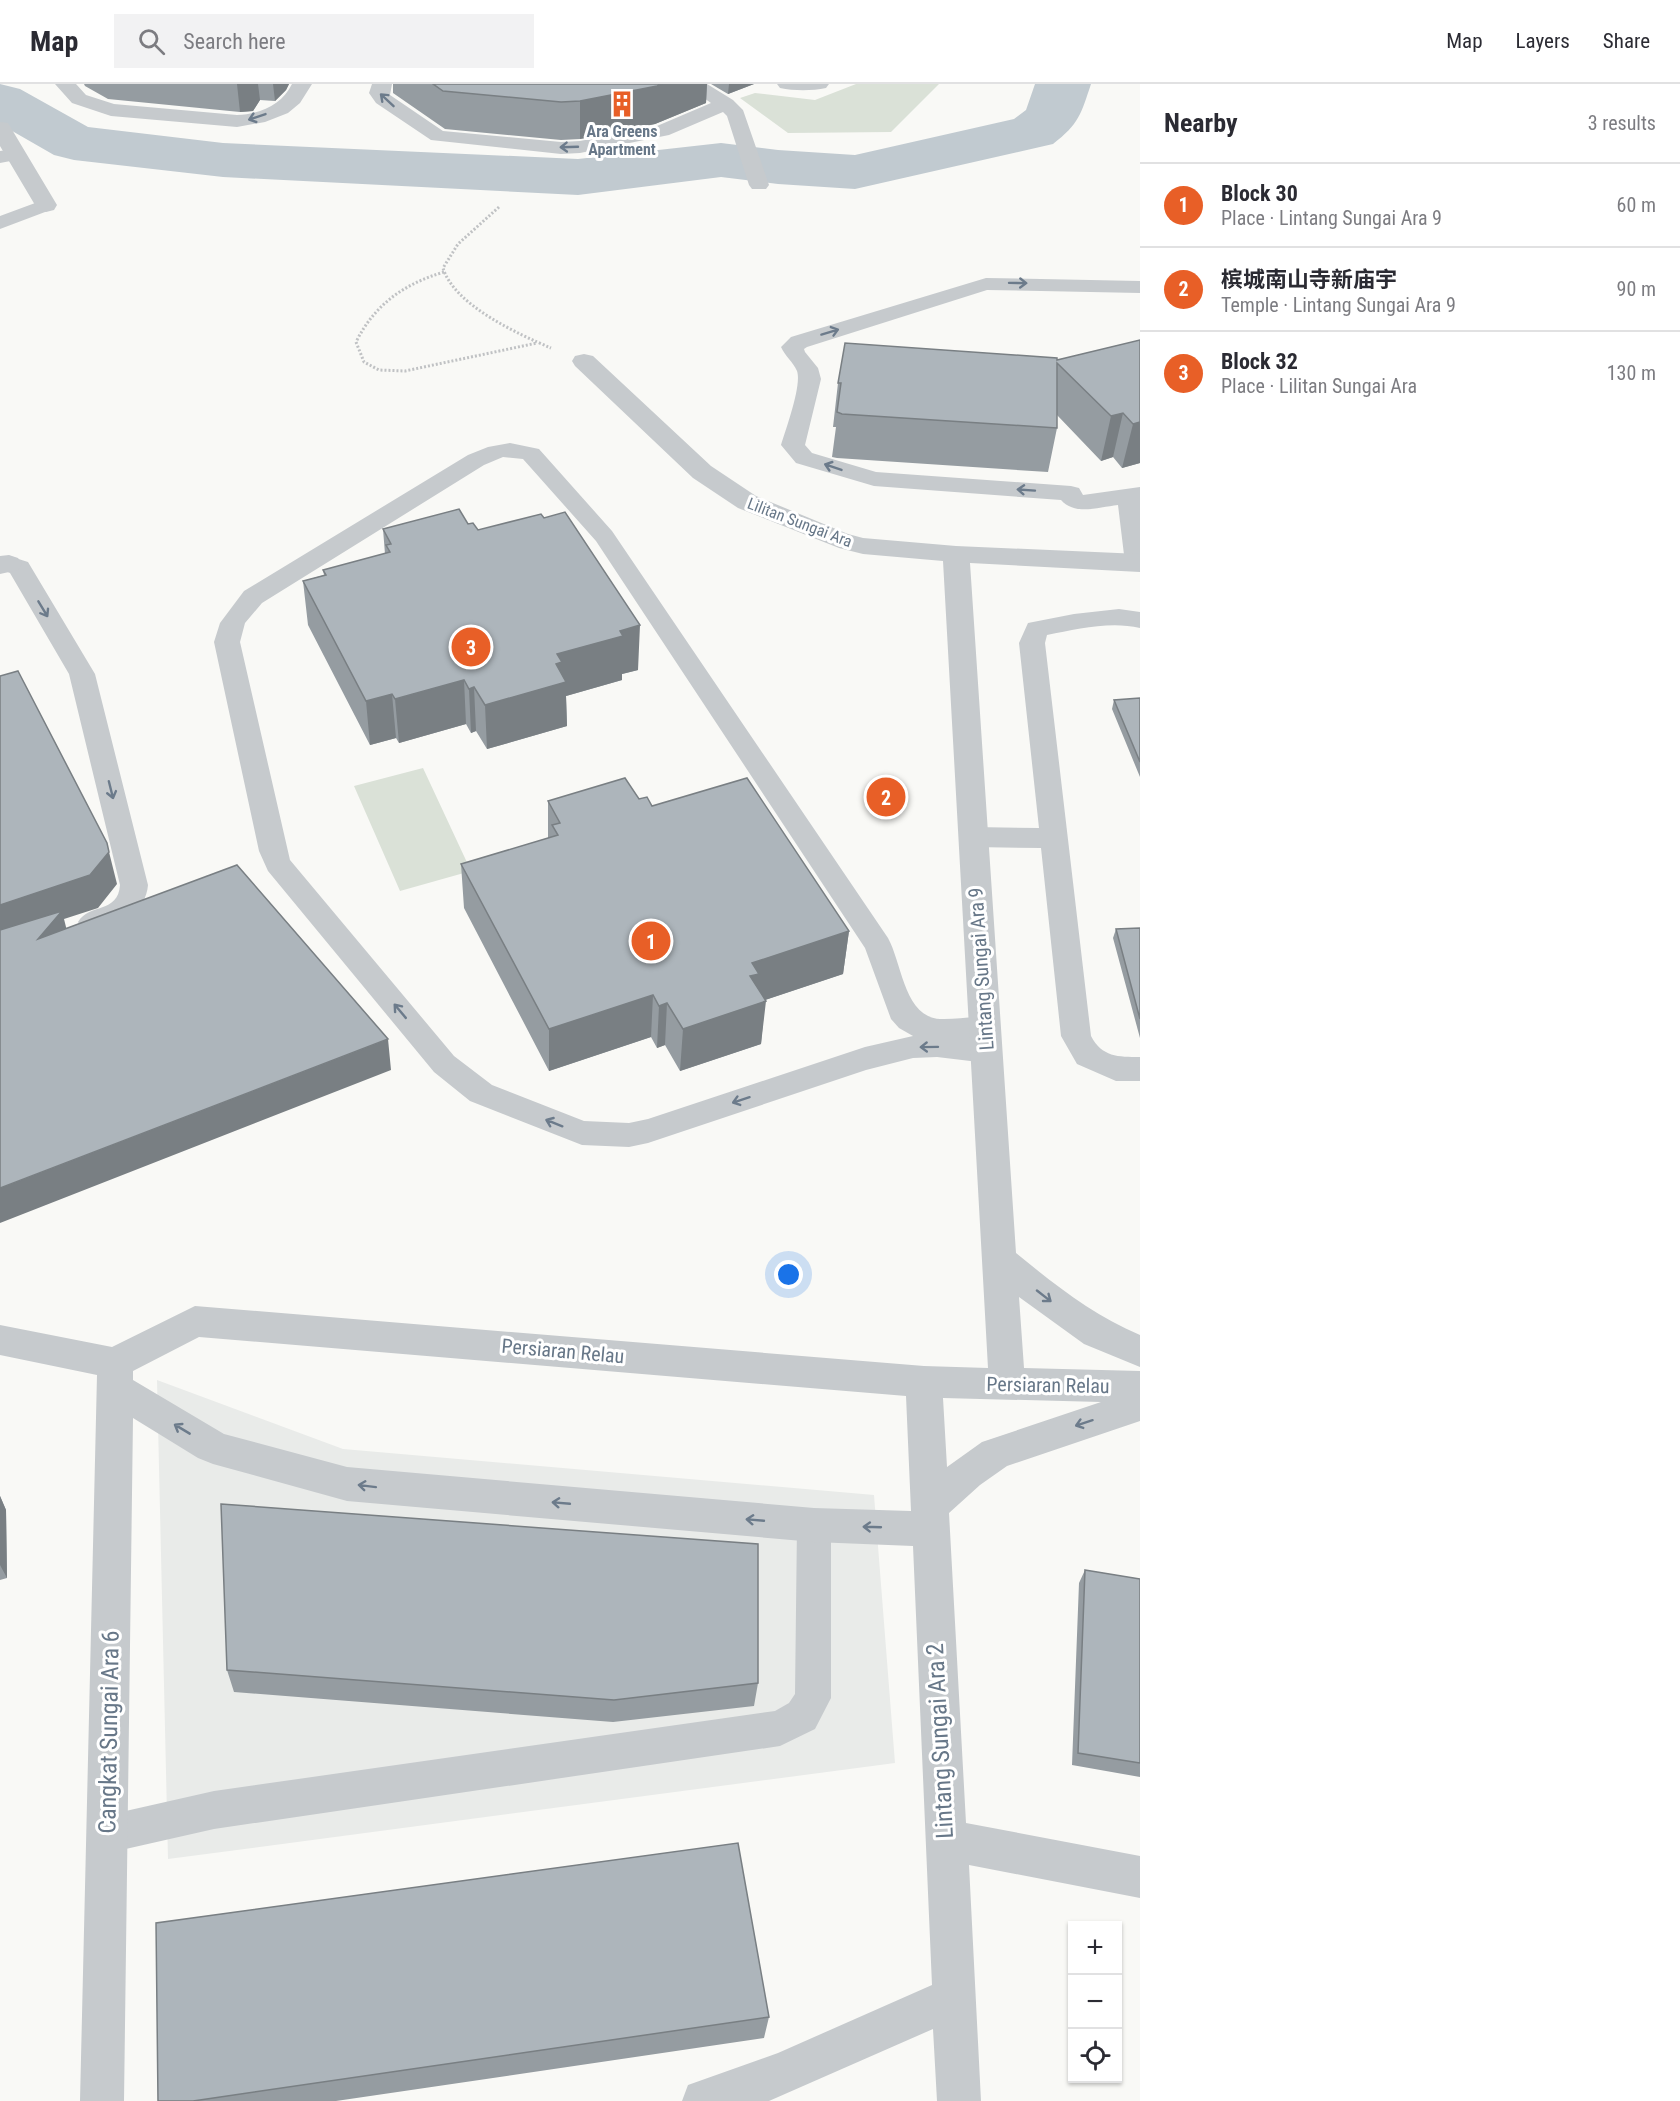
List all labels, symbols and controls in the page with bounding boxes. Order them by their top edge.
search box [114,14,534,68]
text: Map [30,25,78,58]
icon: search [135,25,168,58]
text: Search here [183,29,286,54]
text: Map [1446,29,1483,53]
text: Layers [1516,29,1570,53]
text: Share [1603,29,1650,53]
building icon: Ara Greens Apartment [607,89,637,119]
one-way arrow [379,93,394,107]
text: Nearby [1164,108,1238,138]
text: 3 results [1588,111,1656,135]
one-way arrow [248,113,267,124]
place label: Ara Greens Apartment [587,122,657,159]
one-way arrow [560,142,580,153]
text: Block 30 [1221,181,1298,206]
text: 1 [1178,193,1189,217]
text: 60 m [1617,193,1656,217]
text: Place · Lintang Sungai Ara 9 [1221,206,1442,230]
text: 槟城南山寺新庙宇 [1221,267,1397,292]
text: 2 [1178,277,1189,301]
text: 90 m [1617,277,1656,301]
one-way arrow [1008,278,1028,289]
text: Temple · Lintang Sungai Ara 9 [1221,293,1456,317]
one-way arrow [820,326,839,337]
text: Block 32 [1221,349,1298,374]
text: 3 [1178,361,1189,385]
text: 130 m [1607,361,1656,385]
text: Place · Lilitan Sungai Ara [1221,374,1417,398]
one-way arrow [824,461,843,472]
one-way arrow [1016,484,1036,495]
street label: Lilitan Sungai Ara [745,494,855,551]
one-way arrow [38,600,50,617]
pin: 3 [452,624,490,670]
pin: 2 [866,774,906,820]
one-way arrow [105,780,117,799]
street label: Lintang Sungai Ara 9 [963,887,999,1051]
pin: 1 [632,918,670,964]
one-way arrow [393,1003,406,1019]
one-way arrow [919,1041,939,1053]
one-way arrow [733,1095,751,1106]
one-way arrow [545,1117,563,1128]
your location [774,1260,803,1289]
one-way arrow [1036,1290,1052,1303]
street label: Persiaran Relau [501,1334,625,1368]
street label: Persiaran Relau [986,1372,1110,1398]
one-way arrow [1075,1419,1094,1430]
one-way arrow [174,1422,191,1434]
one-way arrow [357,1480,377,1491]
one-way arrow [552,1497,572,1508]
one-way arrow [746,1514,766,1525]
one-way arrow [862,1522,882,1533]
street label: Cangkat Sungai Ara 6 [93,1630,125,1834]
street label: Lintang Sungai Ara 2 [921,1643,959,1839]
map controls [1068,1921,1122,2083]
button: + [1068,1921,1122,1975]
button: − [1068,1975,1122,2029]
button: locate [1068,2029,1122,2083]

